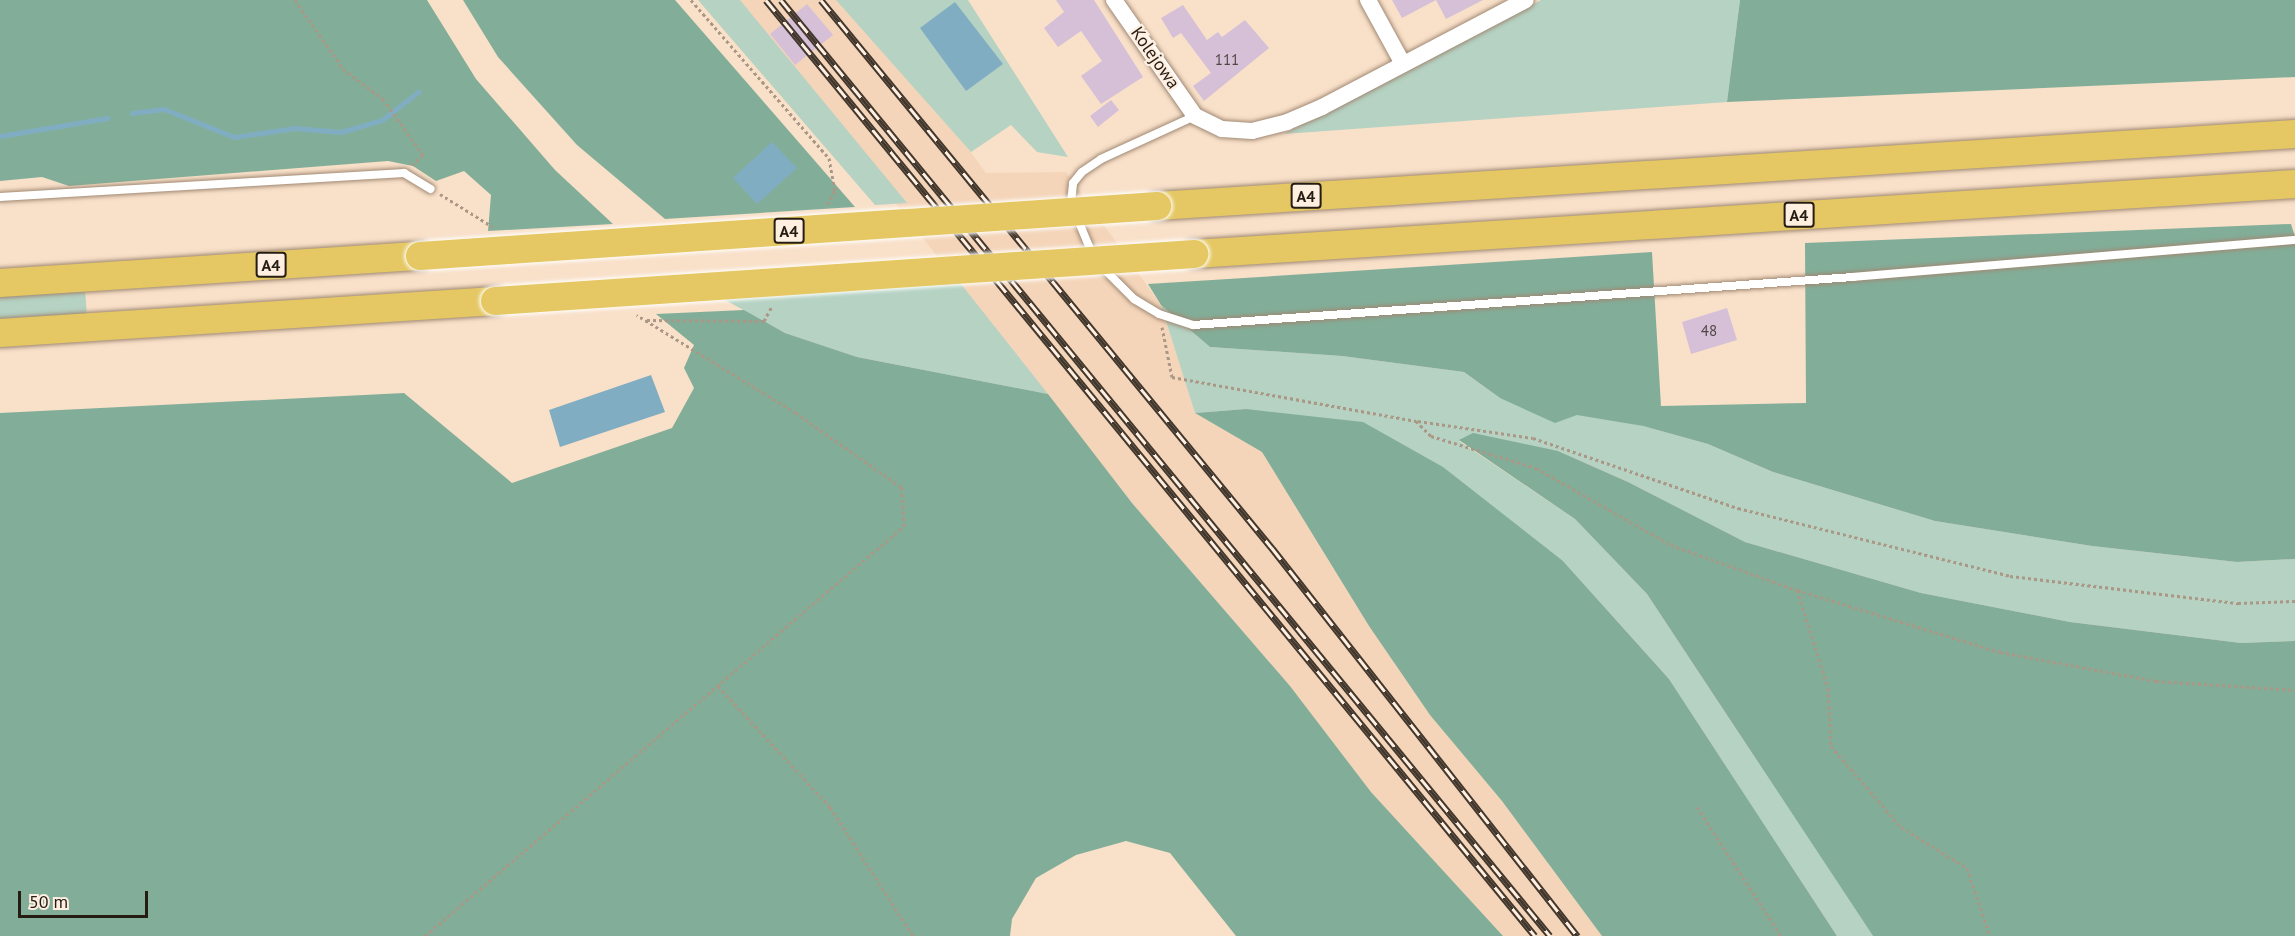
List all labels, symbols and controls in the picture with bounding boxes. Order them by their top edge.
street label: Kolejowa [1126,23,1184,93]
house number: 111 [1215,51,1239,69]
road number: A4 [1290,183,1322,209]
road number: A4 [1782,202,1816,228]
road number: A4 [772,218,806,244]
road number: A4 [254,252,288,278]
house number: 48 [1701,322,1717,340]
scale bar [21,879,152,917]
text: 50 m [29,890,68,913]

